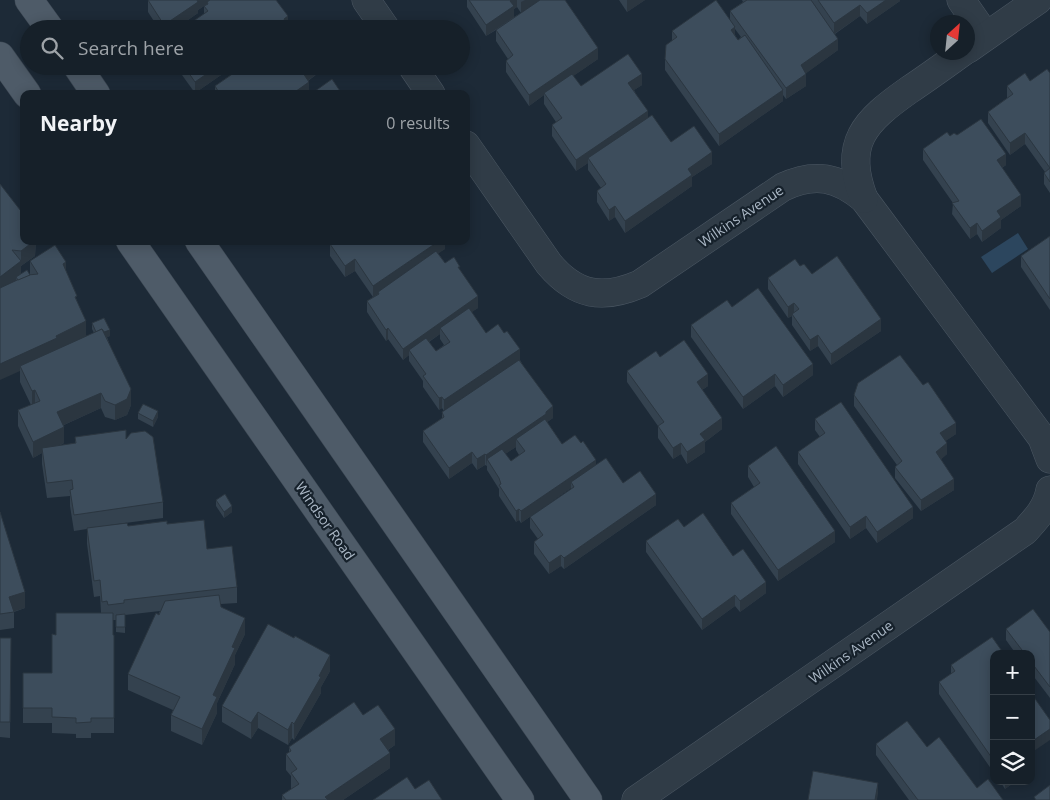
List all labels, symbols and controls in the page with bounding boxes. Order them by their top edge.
north arrow [930,15,975,60]
search box [20,20,470,75]
icon: search [38,34,66,62]
text: Search here [78,35,184,61]
text: Nearby [40,109,117,137]
text: 0 results [386,112,450,134]
street label: Wilkins Avenue [695,180,787,251]
street label: Windsor Road [291,478,359,564]
street label: Wilkins Avenue [805,615,897,688]
map controls [990,650,1035,785]
button: + [990,650,1035,695]
button: − [990,695,1035,740]
button: layers [990,740,1035,785]

